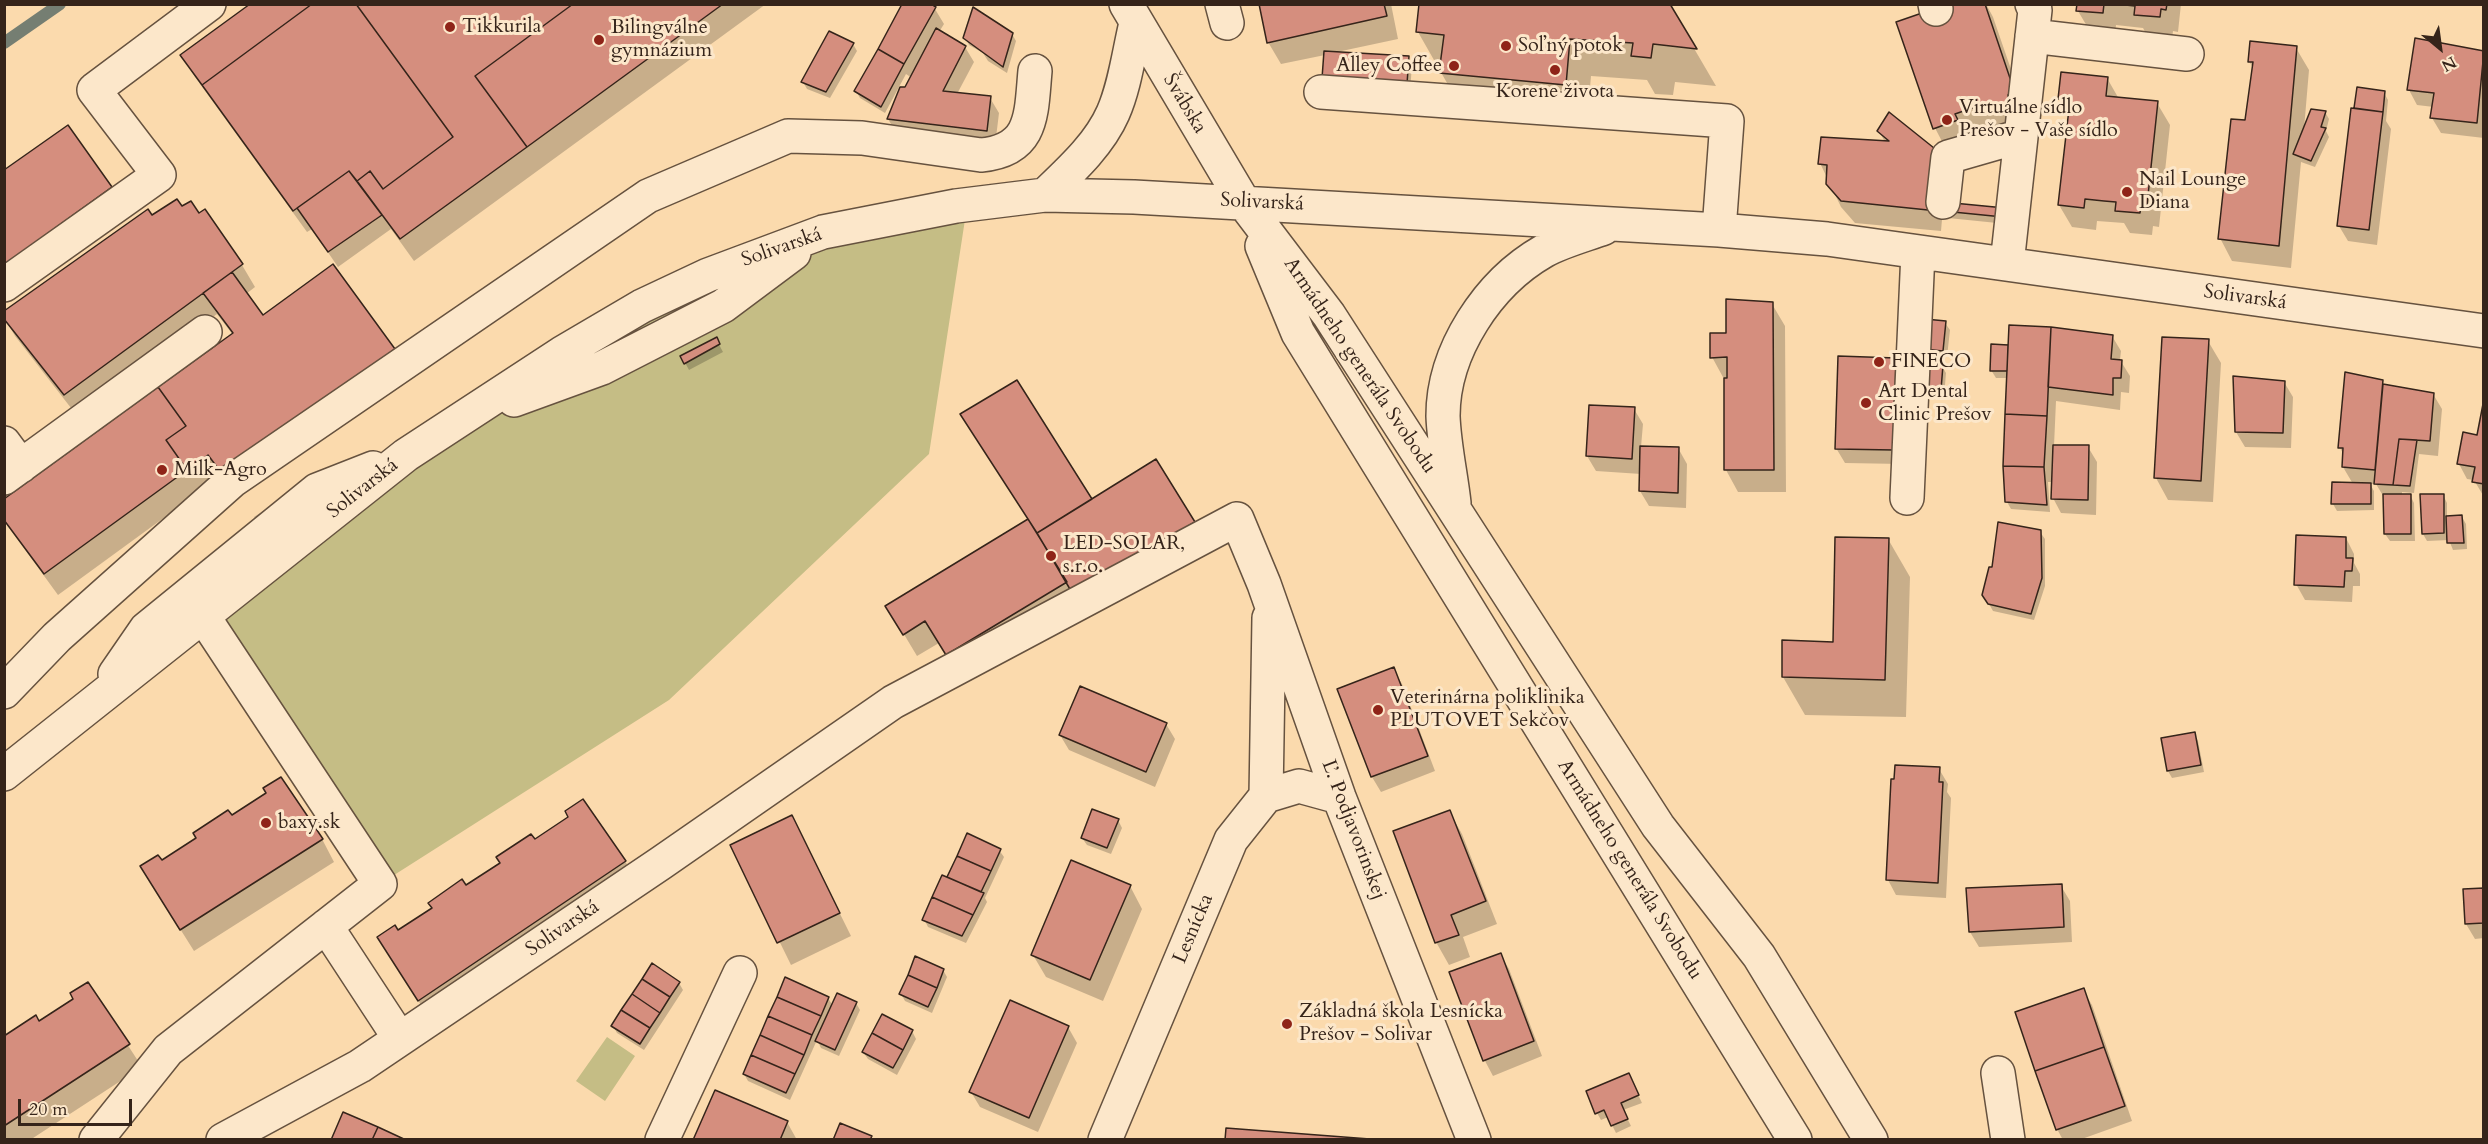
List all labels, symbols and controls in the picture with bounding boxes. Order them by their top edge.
place label: Tikkurila [462,15,541,39]
place label: Bilingválne gymnázium [611,16,712,63]
north arrow [2410,18,2470,78]
marker: Tikkurila [443,20,457,34]
marker: Bilingválne gymnázium [592,33,606,47]
place label: Soľný potok [1518,34,1623,58]
marker: Soľný potok [1499,39,1513,53]
text: N [2437,51,2460,77]
place label: Alley Coffee [1336,54,1442,78]
marker: Alley Coffee [1447,59,1461,73]
marker: Korene života [1548,63,1562,77]
street label: Švábska [1157,70,1211,138]
place label: Korene života [1496,80,1614,104]
place label: Virtuálne sídlo Prešov - Vaše sídlo [1959,96,2118,143]
marker: Virtuálne sídlo Prešov - Vaše sídlo [1940,113,1954,127]
place label: Nail Lounge Diana [2139,168,2246,215]
marker: Nail Lounge Diana [2120,185,2134,199]
street label: Solivarská [1220,189,1304,217]
street label: Solivarská [739,223,825,273]
street label: Armádneho generála Svobodu [1278,253,1440,479]
street label: Solivarská [2202,280,2288,316]
place label: FINECO [1891,350,1971,374]
marker: FINECO [1872,355,1886,369]
place label: Art Dental Clinic Prešov [1878,380,1991,427]
marker: Art Dental Clinic Prešov [1859,396,1873,410]
street label: Solivarská [323,454,403,524]
place label: Milk-Agro [174,458,267,482]
marker: Milk-Agro [155,463,169,477]
place label: LED-SOLAR, s.r.o. [1063,532,1185,579]
marker: LED-SOLAR, s.r.o. [1044,549,1058,563]
place label: Veterinárna poliklinika PLUTOVET Sekčov [1390,686,1585,733]
marker: Veterinárna poliklinika PLUTOVET Sekčov [1371,703,1385,717]
street label: Armádneho generála Svobodu [1551,755,1707,985]
street label: Ľ. Podjavorinskej [1315,757,1391,903]
place label: baxy.sk [278,811,340,835]
marker: baxy.sk [259,816,273,830]
street label: Lesnícka [1169,891,1219,967]
street label: Solivarská [522,896,604,962]
place label: Základná škola Lesnícka Prešov - Solivar [1299,1000,1503,1047]
marker: Základná škola Lesnícka Prešov - Solivar [1280,1017,1294,1031]
scale bar [21,1087,135,1125]
text: 20 m [29,1097,68,1122]

